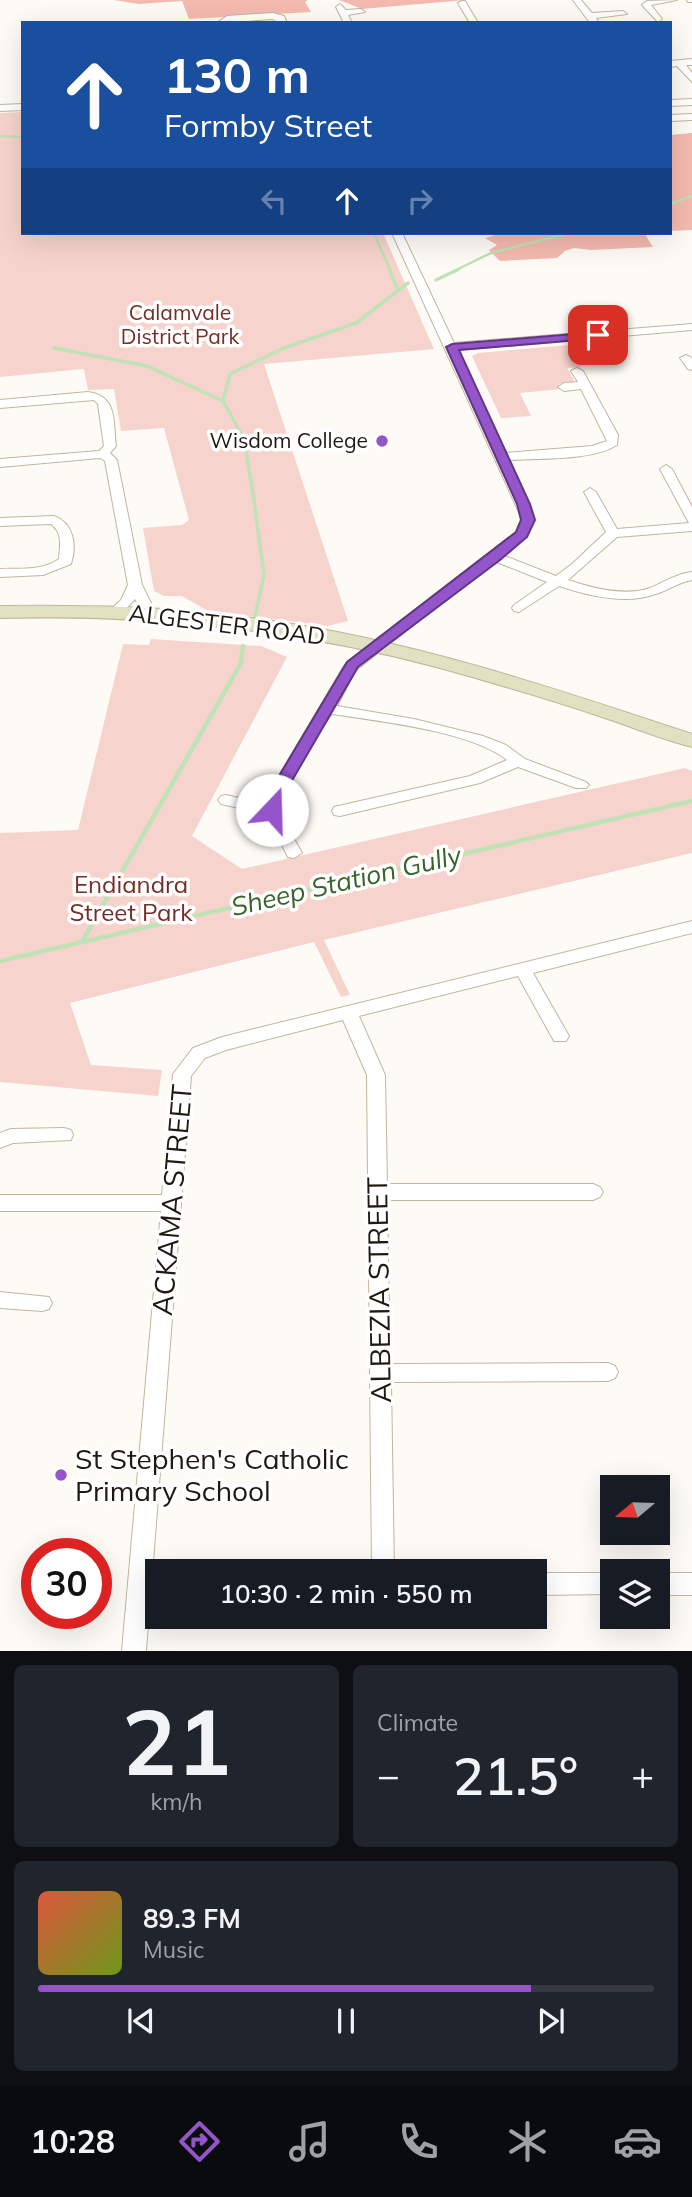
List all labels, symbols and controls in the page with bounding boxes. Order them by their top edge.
text: 130 m [164,44,310,105]
icon: ahead [49,49,140,140]
text: Formby Street [164,105,372,145]
icon: left [255,182,293,220]
icon: ahead [328,182,366,220]
icon: right [401,182,439,220]
park label: Calamvale District Park [121,299,239,349]
pin [568,305,628,365]
icon: arrive [579,316,617,354]
place label: Wisdom College [210,427,368,453]
marker: Wisdom College [374,433,390,449]
street label: ALGESTER ROAD [127,597,327,651]
position arrow [235,773,309,847]
water label: Sheep Station Gully [228,838,465,923]
park label: Endiandra Street Park [69,869,193,927]
street label: ACKAMA STREET [144,1083,199,1317]
street label: ALBEZIA STREET [359,1177,398,1403]
place label: St Stephen's Catholic Primary School [75,1441,349,1508]
marker: St Stephen's Catholic Primary School [53,1467,69,1483]
north arrow [600,1475,670,1545]
map controls [600,1475,670,1629]
speed limit sign: 30 [21,1538,112,1629]
button: layers [600,1559,670,1629]
text: 10:30 · 2 min · 550 m [219,1577,473,1610]
text: 21 [122,1684,231,1798]
text: Climate [377,1708,458,1737]
text: 21.5° [453,1743,578,1808]
text: − [377,1751,400,1799]
text: + [631,1751,654,1799]
text: km/h [150,1787,203,1816]
text: 89.3 FM [143,1902,241,1935]
text: Music [143,1935,204,1964]
icon: previous [122,2002,160,2040]
icon: pause [327,2002,365,2040]
icon: next [532,2002,570,2040]
icon: directions [175,2117,224,2166]
icon: music [285,2117,334,2166]
icon: phone [394,2117,443,2166]
icon: climate [503,2117,552,2166]
icon: car [613,2117,662,2166]
text: 10:28 [30,2121,115,2161]

